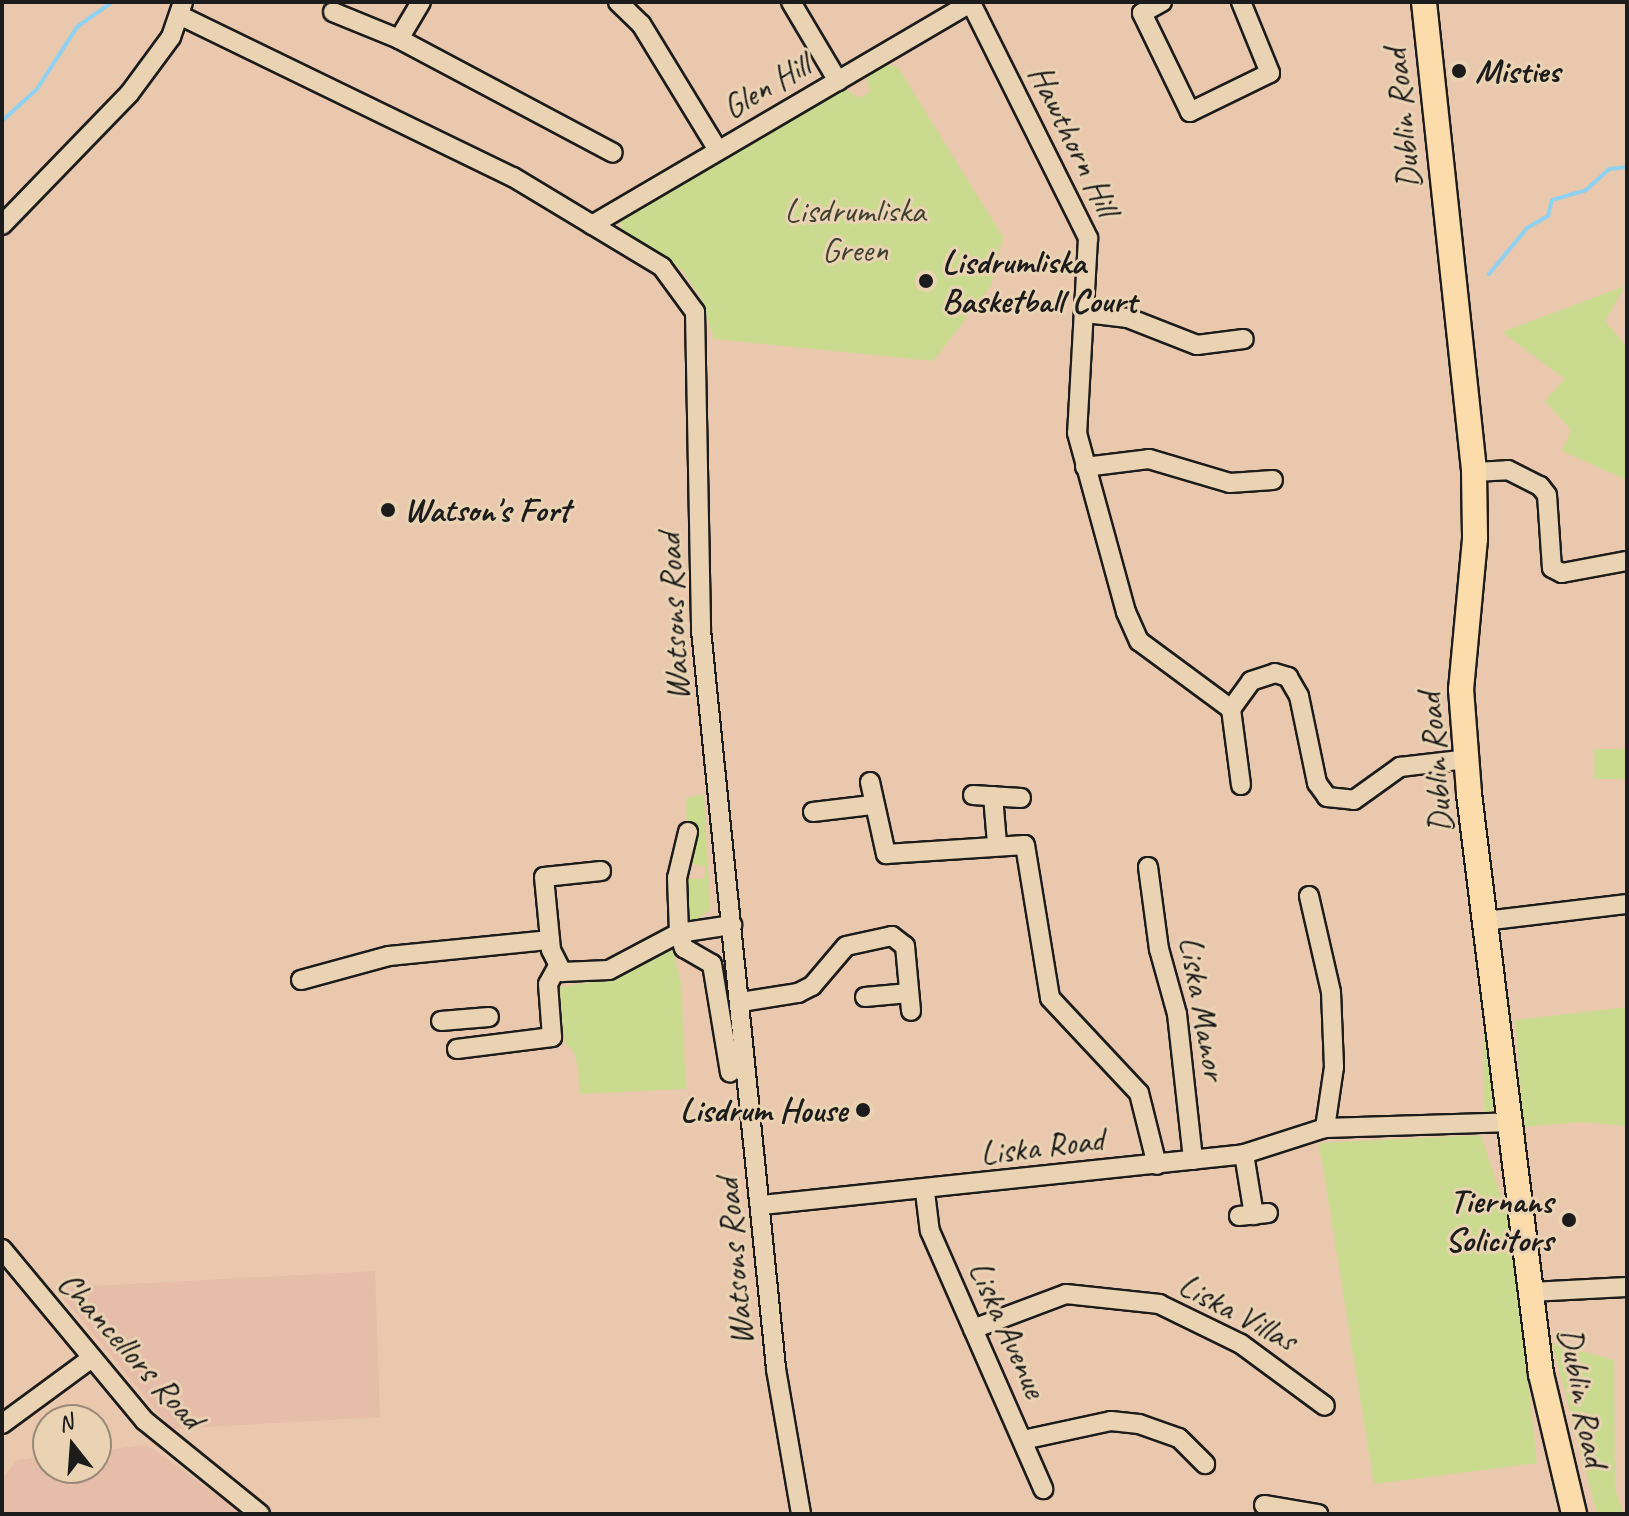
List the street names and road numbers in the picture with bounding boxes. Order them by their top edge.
street label: Glen Hill [715,45,817,127]
street label: Dublin Road [1374,48,1430,190]
street label: Hawthorn Hill [1020,58,1128,222]
street label: Watsons Road [648,533,698,701]
street label: Dublin Road [1409,692,1461,834]
street label: Liska Manor [1170,933,1236,1083]
street label: Liska Road [978,1118,1106,1174]
street label: Watsons Road [706,1177,762,1347]
street label: Liska Avenue [960,1254,1056,1404]
street label: Chancellors Road [50,1263,212,1437]
street label: Liska Villas [1172,1264,1304,1360]
street label: Dublin Road [1550,1325,1616,1469]

